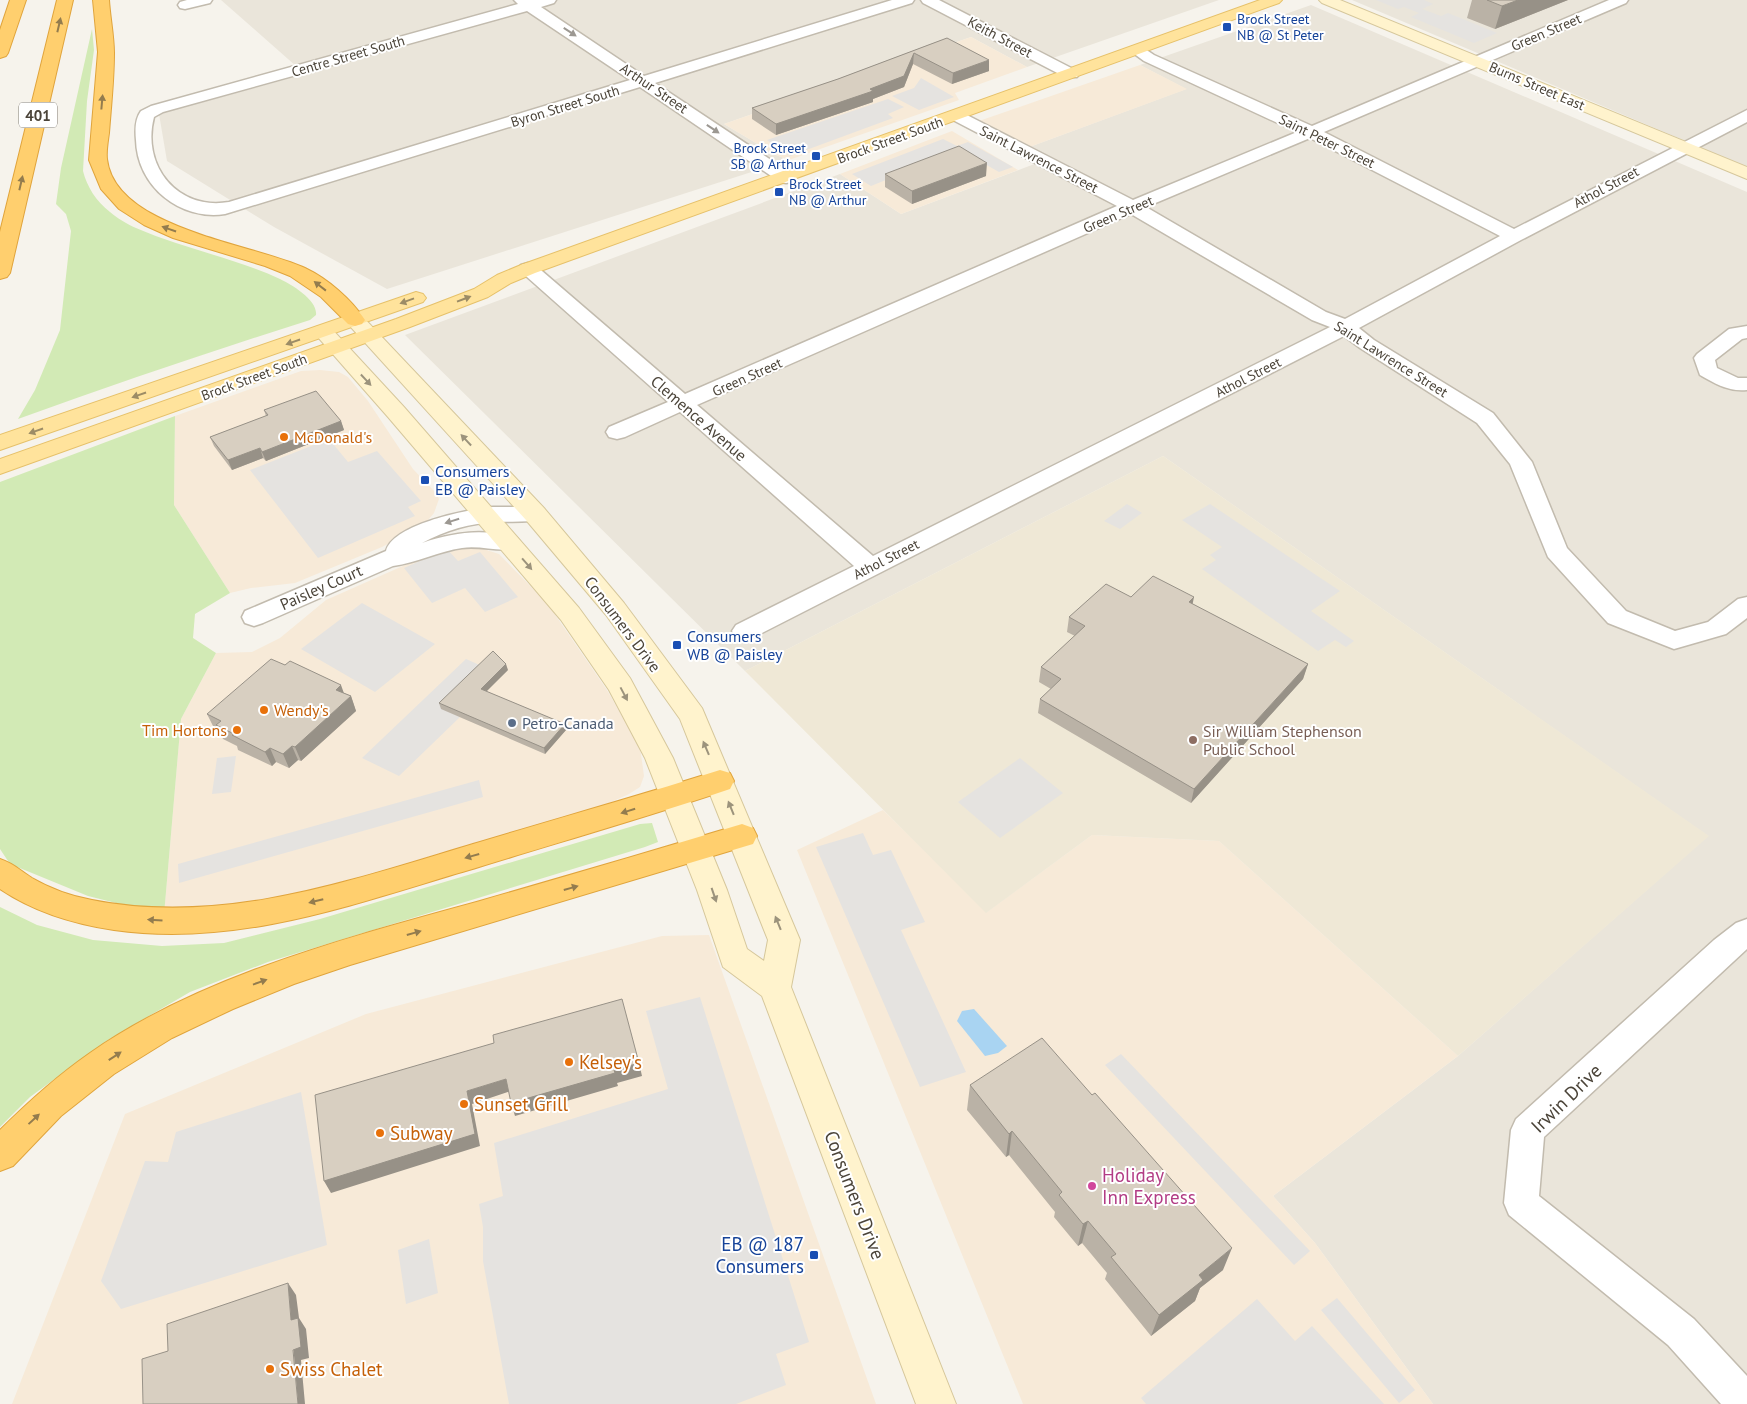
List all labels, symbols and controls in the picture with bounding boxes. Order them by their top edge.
street label: Green Street [1508,9,1584,55]
place label: Brock Street NB @ St Peter [1237,10,1324,44]
street label: Keith Street [965,12,1036,62]
one-way arrow [55,18,63,33]
marker: Brock Street NB @ St Peter [1221,21,1233,33]
one-way arrow [564,27,577,37]
street label: Centre Street South [289,31,407,81]
street label: Burns Street East [1486,58,1588,114]
street label: Arthur Street [617,59,691,117]
street label: Byron Street South [508,81,622,131]
one-way arrow [98,94,106,110]
road number: 401 [19,102,57,128]
street label: Saint Peter Street [1276,110,1378,172]
street label: Brock Street South [835,113,945,167]
street label: Saint Lawrence Street [977,121,1101,197]
one-way arrow [707,124,720,134]
place label: Brock Street SB @ Arthur [730,139,806,173]
marker: Brock Street SB @ Arthur [810,150,822,162]
street label: Athol Street [1570,162,1642,212]
place label: Brock Street NB @ Arthur [789,175,867,209]
one-way arrow [18,176,26,191]
marker: Brock Street NB @ Arthur [773,186,785,198]
street label: Green Street [1080,191,1156,237]
one-way arrow [161,225,176,232]
one-way arrow [314,281,327,292]
one-way arrow [457,295,472,303]
one-way arrow [399,298,414,305]
street label: Saint Lawrence Street [1331,317,1451,401]
one-way arrow [285,339,300,346]
street label: Brock Street South [199,350,309,404]
street label: Athol Street [1212,353,1284,401]
street label: Green Street [709,354,785,400]
street label: Clemence Avenue [647,371,751,465]
one-way arrow [360,374,372,386]
one-way arrow [131,391,146,399]
one-way arrow [28,427,43,435]
place label: McDonald's [294,427,372,447]
marker: McDonald's [278,431,290,443]
one-way arrow [460,434,472,446]
place label: Consumers EB @ Paisley [435,461,526,499]
marker: Consumers EB @ Paisley [419,474,431,486]
one-way arrow [445,517,460,525]
street label: Athol Street [850,535,922,583]
one-way arrow [521,558,532,570]
street label: Paisley Court [277,560,366,614]
street label: Consumers Drive [580,572,666,676]
place label: Consumers WB @ Paisley [687,626,783,664]
marker: Consumers WB @ Paisley [671,639,683,651]
one-way arrow [620,687,629,700]
place label: Wendy's [274,700,329,720]
marker: Wendy's [258,704,270,716]
place label: Petro-Canada [522,713,614,733]
marker: Petro-Canada [506,717,518,729]
place label: Tim Hortons [142,720,227,740]
place label: Sir William Stephenson Public School [1203,721,1362,759]
marker: Tim Hortons [231,724,243,736]
marker: Sir William Stephenson Public School [1187,734,1199,746]
one-way arrow [702,741,710,755]
one-way arrow [727,800,735,815]
one-way arrow [620,807,635,815]
one-way arrow [464,853,479,861]
one-way arrow [563,883,578,891]
one-way arrow [710,888,718,903]
one-way arrow [308,897,323,905]
one-way arrow [147,916,163,924]
one-way arrow [773,916,781,930]
one-way arrow [407,928,422,936]
one-way arrow [252,978,267,985]
place label: Kelsey's [579,1050,642,1074]
one-way arrow [108,1051,122,1060]
marker: Kelsey's [563,1056,575,1068]
street label: Irwin Drive [1526,1058,1606,1138]
place label: Sunset Grill [474,1092,569,1116]
marker: Sunset Grill [458,1098,470,1110]
one-way arrow [27,1113,39,1125]
place label: Subway [390,1121,453,1145]
marker: Subway [374,1127,386,1139]
street label: Consumers Drive [819,1127,891,1263]
place label: Holiday Inn Express [1102,1163,1196,1209]
marker: Holiday Inn Express [1086,1180,1098,1192]
place label: EB @ 187 Consumers [715,1232,804,1278]
marker: EB @ 187 Consumers [808,1249,820,1261]
place label: Swiss Chalet [280,1357,383,1381]
marker: Swiss Chalet [264,1363,276,1375]

